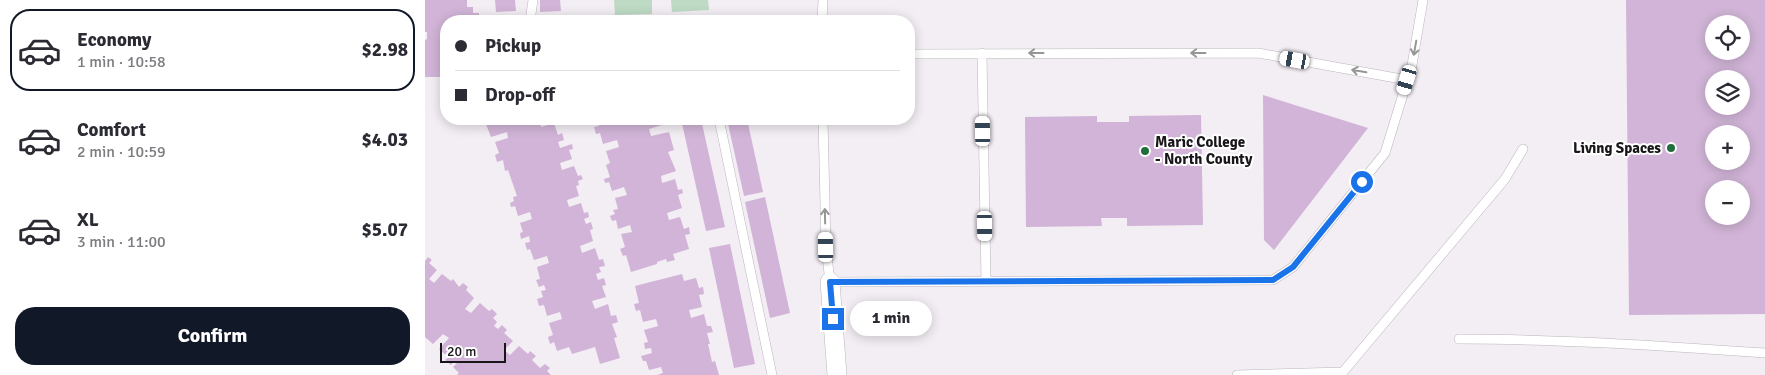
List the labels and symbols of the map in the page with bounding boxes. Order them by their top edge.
one-way arrow [1409,40,1419,56]
one-way arrow [1028,48,1044,58]
one-way arrow [1191,48,1207,58]
car [1278,50,1311,70]
car [1395,63,1418,97]
one-way arrow [1352,66,1368,76]
car [975,116,990,146]
place label: Maric College - North County [1155,133,1253,168]
place label: Living Spaces [1573,139,1661,157]
marker: Living Spaces [1665,142,1677,154]
marker: Maric College - North County [1139,145,1151,157]
route start [1351,171,1373,193]
one-way arrow [820,208,830,224]
car [977,211,992,241]
car [818,232,833,262]
callout: 1 min [851,302,933,336]
route end [822,308,844,330]
scale bar [440,340,506,363]

